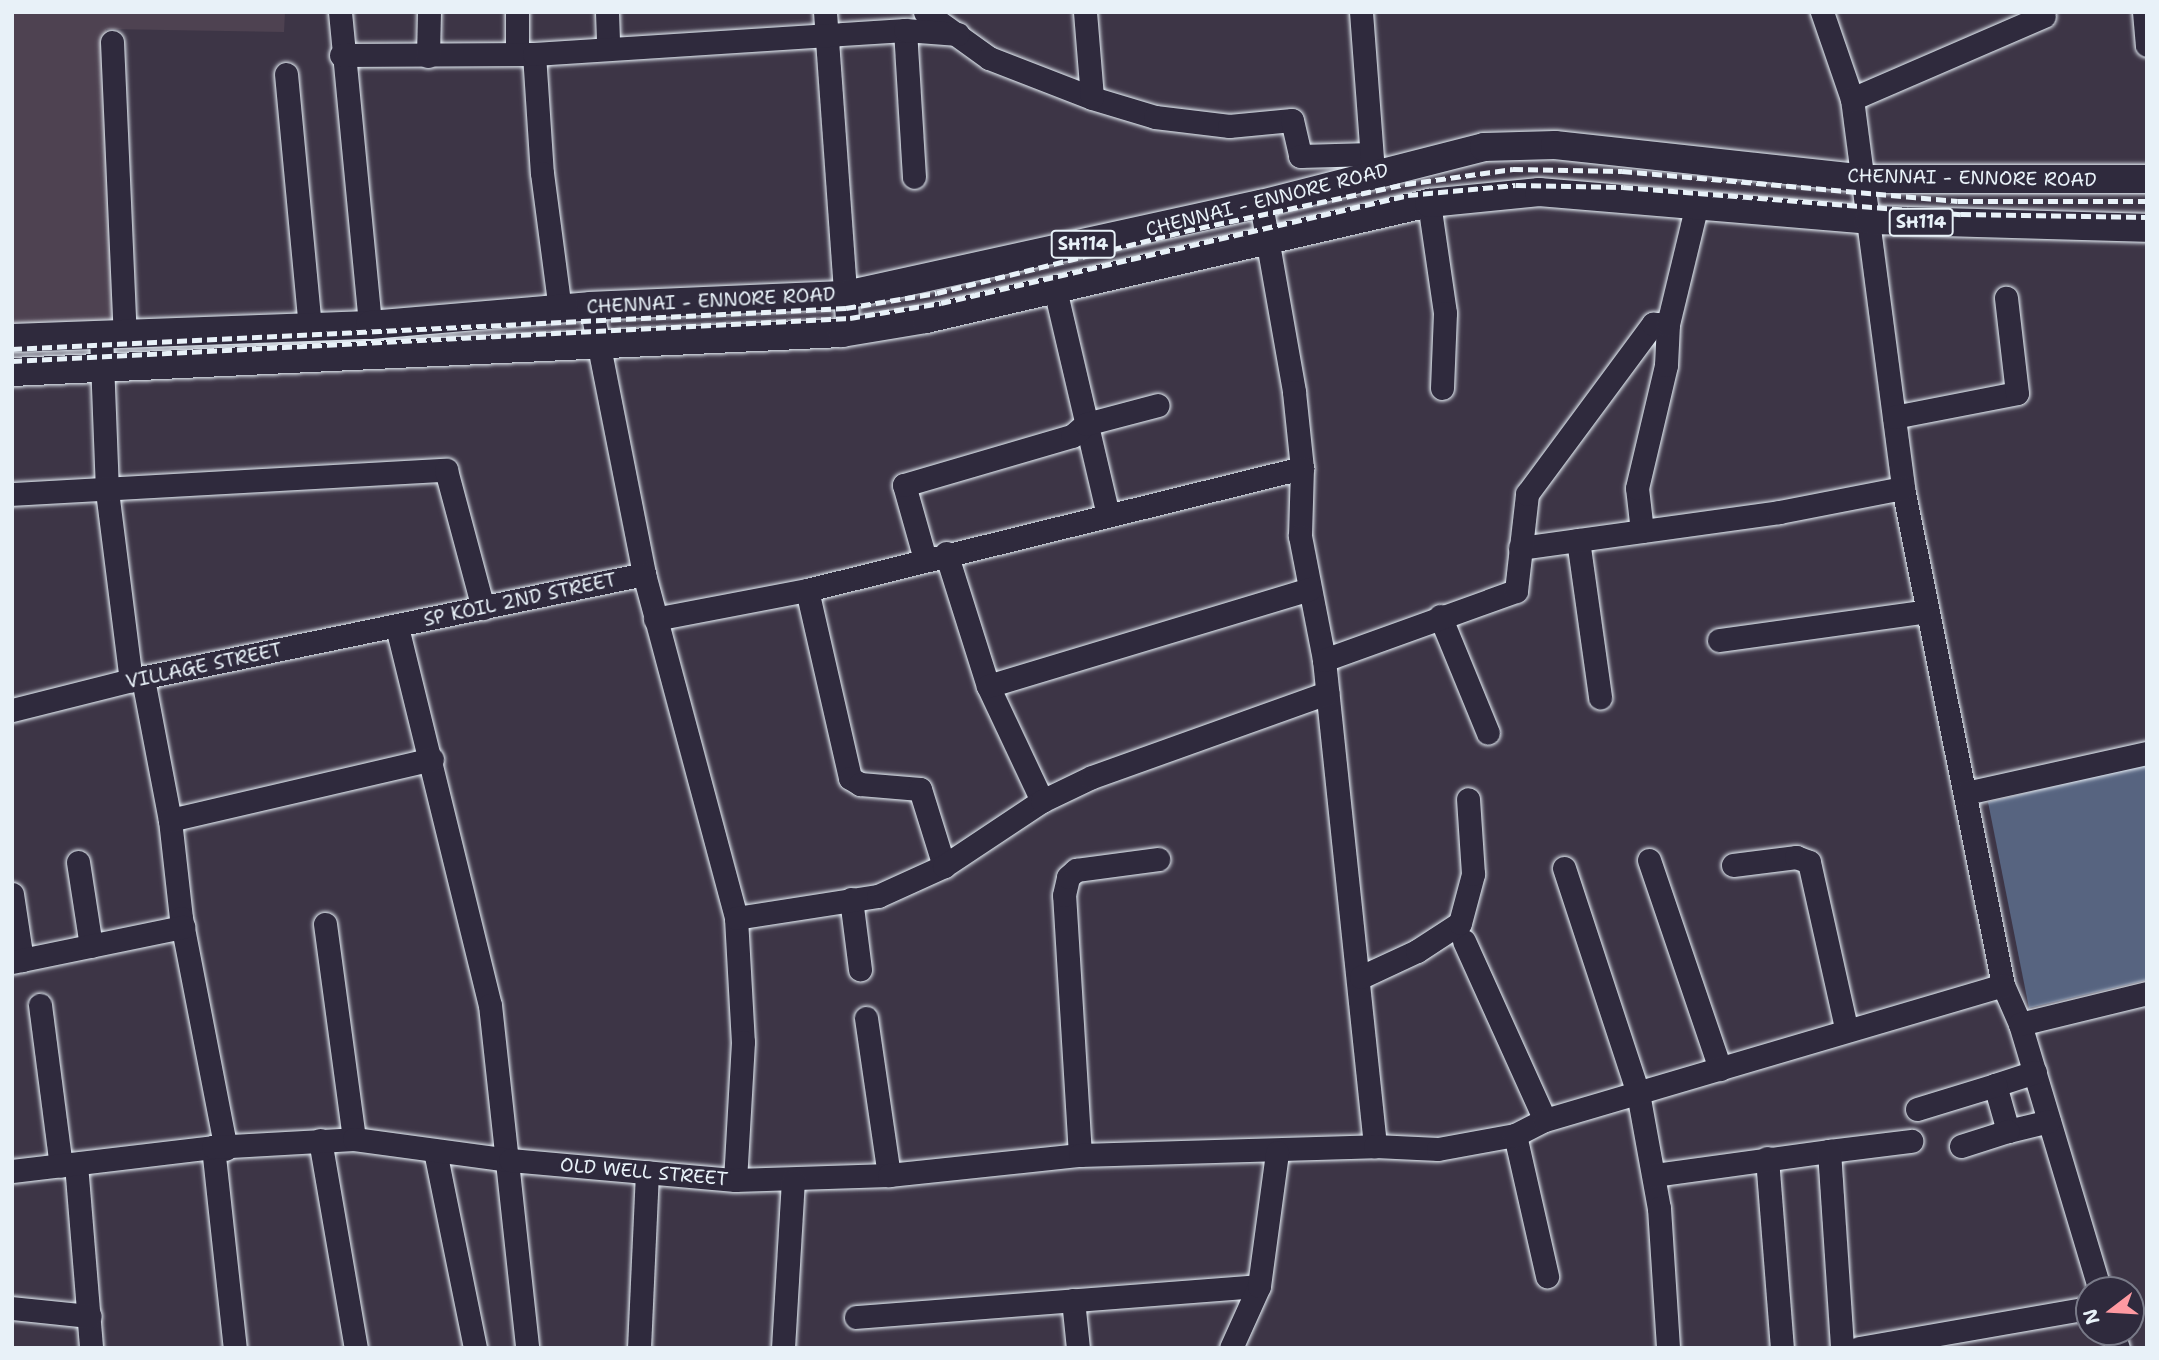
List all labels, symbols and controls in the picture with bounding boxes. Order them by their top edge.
street label: CHENNAI - ENNORE ROAD [1143,159,1391,241]
street label: CHENNAI - ENNORE ROAD [1847,164,2097,192]
road number: SH114 [1888,208,1954,236]
road number: SH114 [1050,230,1116,258]
street label: CHENNAI - ENNORE ROAD [586,283,836,319]
street label: SP KOIL 2ND STREET [422,568,618,632]
street label: VILLAGE STREET [124,638,284,694]
street label: OLD WELL STREET [559,1153,729,1191]
north arrow [2075,1276,2145,1346]
text: N [2077,1306,2106,1328]

